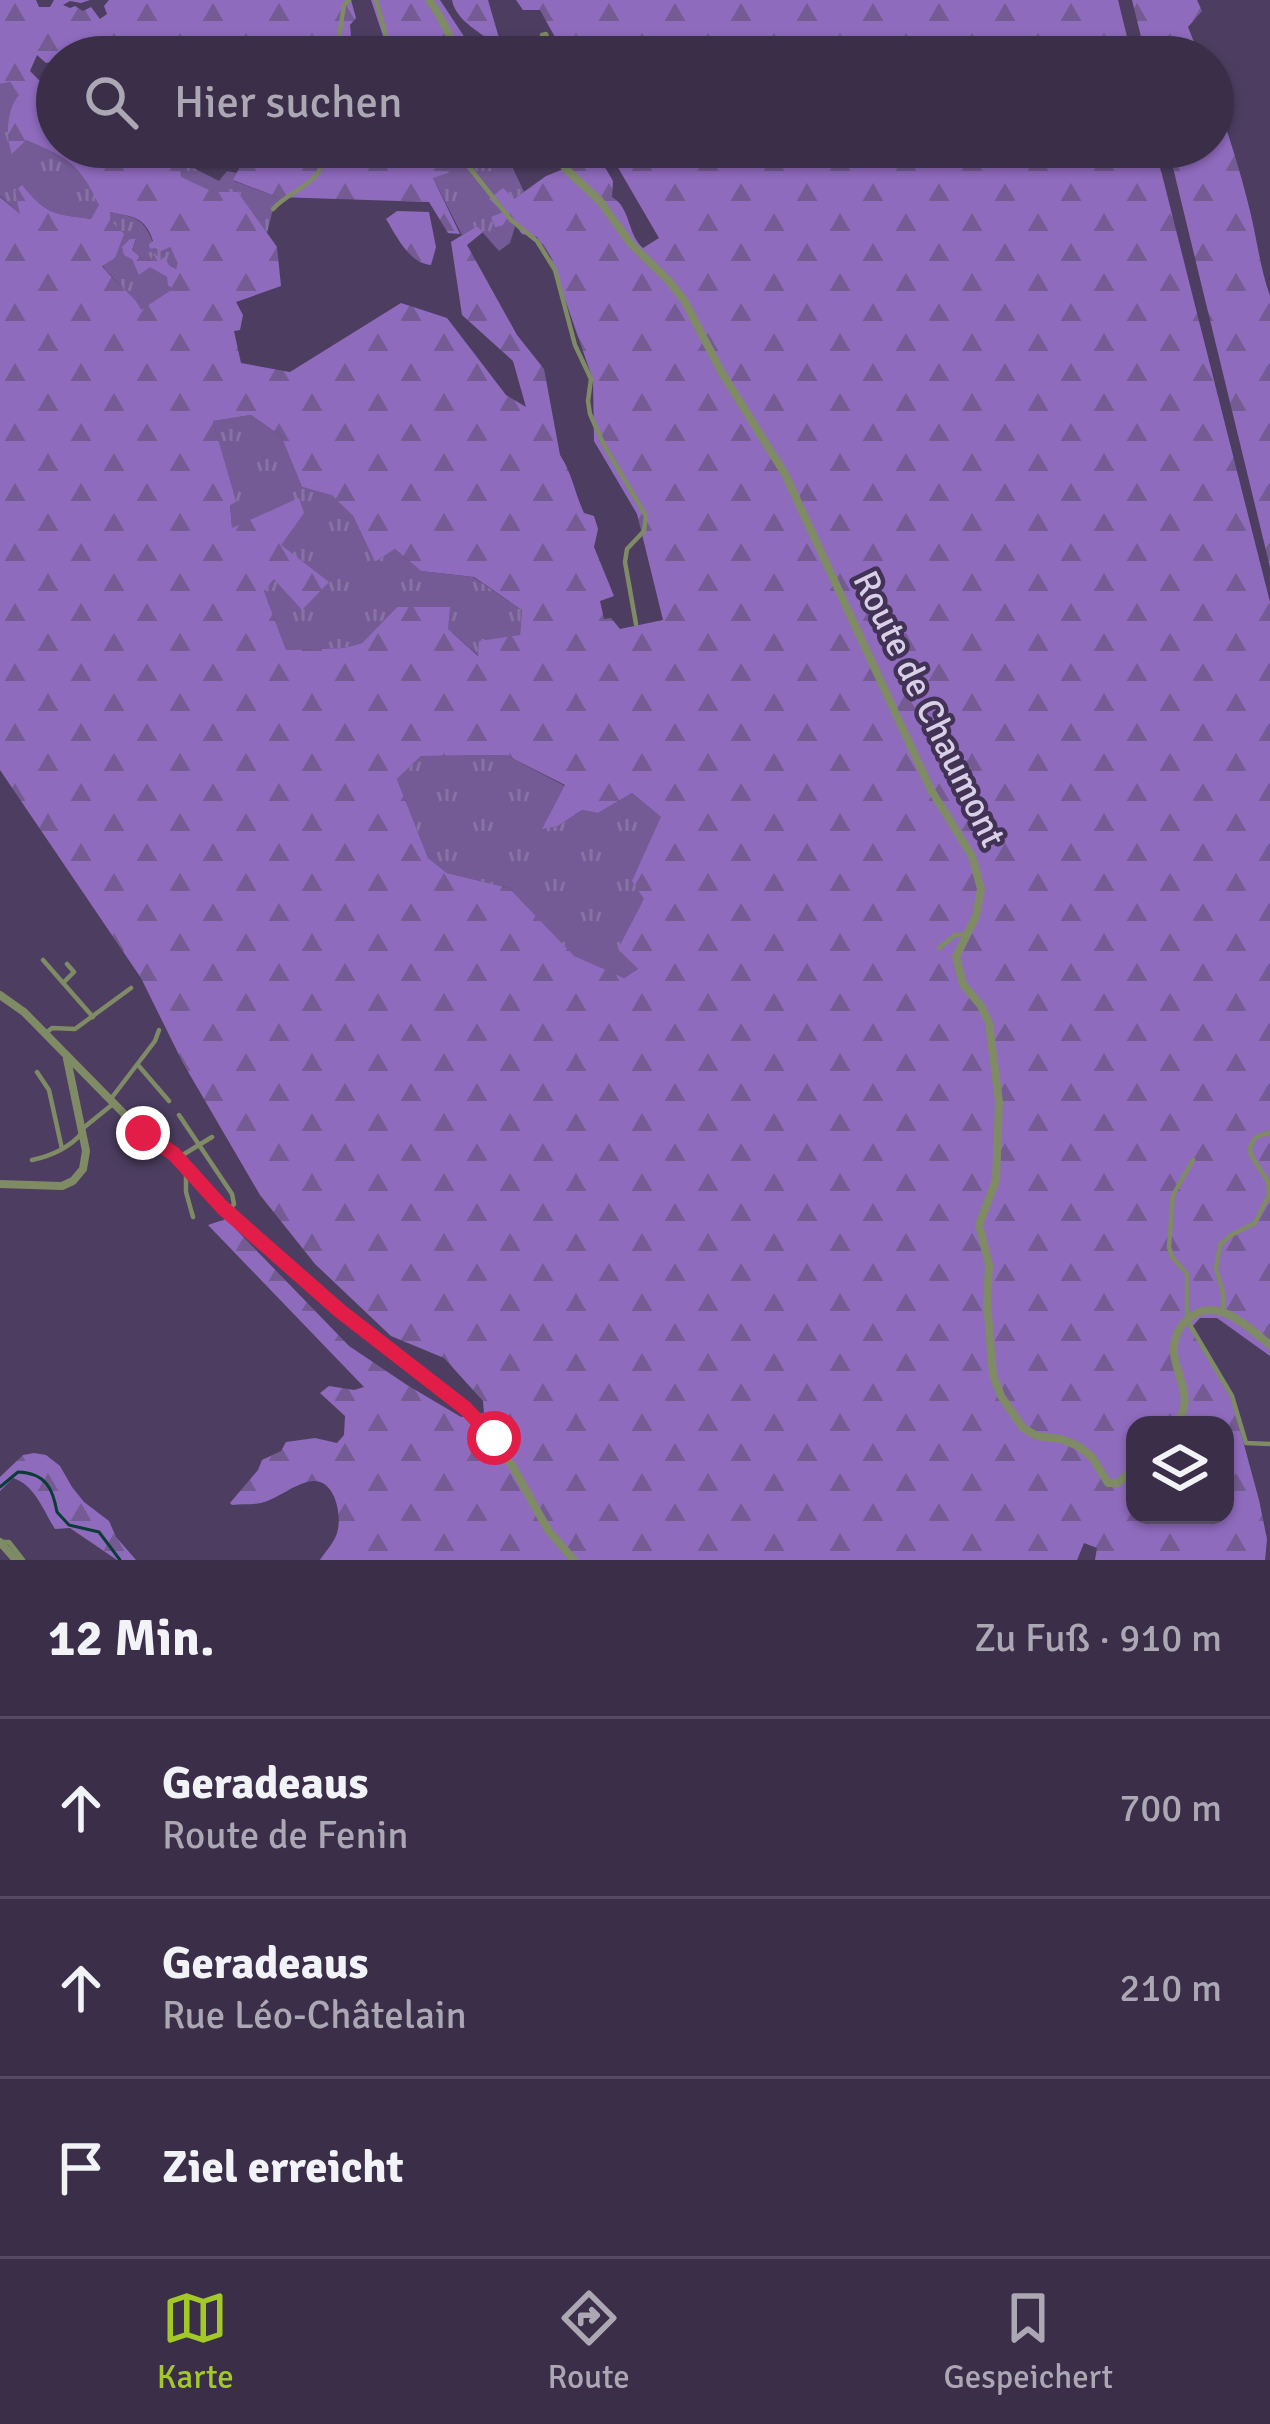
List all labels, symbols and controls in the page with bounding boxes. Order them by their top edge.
search box [36,36,1234,168]
icon: search [78,69,144,135]
text: Hier suchen [174,75,403,130]
street label: Route de Chaumont [843,564,1015,854]
route end [116,1106,170,1160]
route start [467,1411,521,1465]
map controls [1126,1416,1234,1524]
button: layers [1126,1416,1234,1524]
text: 12 Min. [48,1607,215,1670]
text: Zu Fuß · 910 m [974,1614,1222,1662]
text: Geradeaus [162,1756,368,1811]
icon: ahead [48,1775,114,1841]
text: 700 m [1119,1784,1222,1832]
text: Route de Fenin [162,1811,409,1859]
text: Geradeaus [162,1936,368,1991]
icon: ahead [48,1955,114,2021]
text: 210 m [1119,1964,1222,2012]
text: Rue Léo-Châtelain [162,1991,467,2039]
icon: arrive [48,2135,114,2201]
text: Ziel erreicht [162,2140,404,2195]
tab: Karte [157,2285,234,2398]
tab: Route [548,2285,630,2398]
tab: Gespeichert [944,2285,1113,2398]

